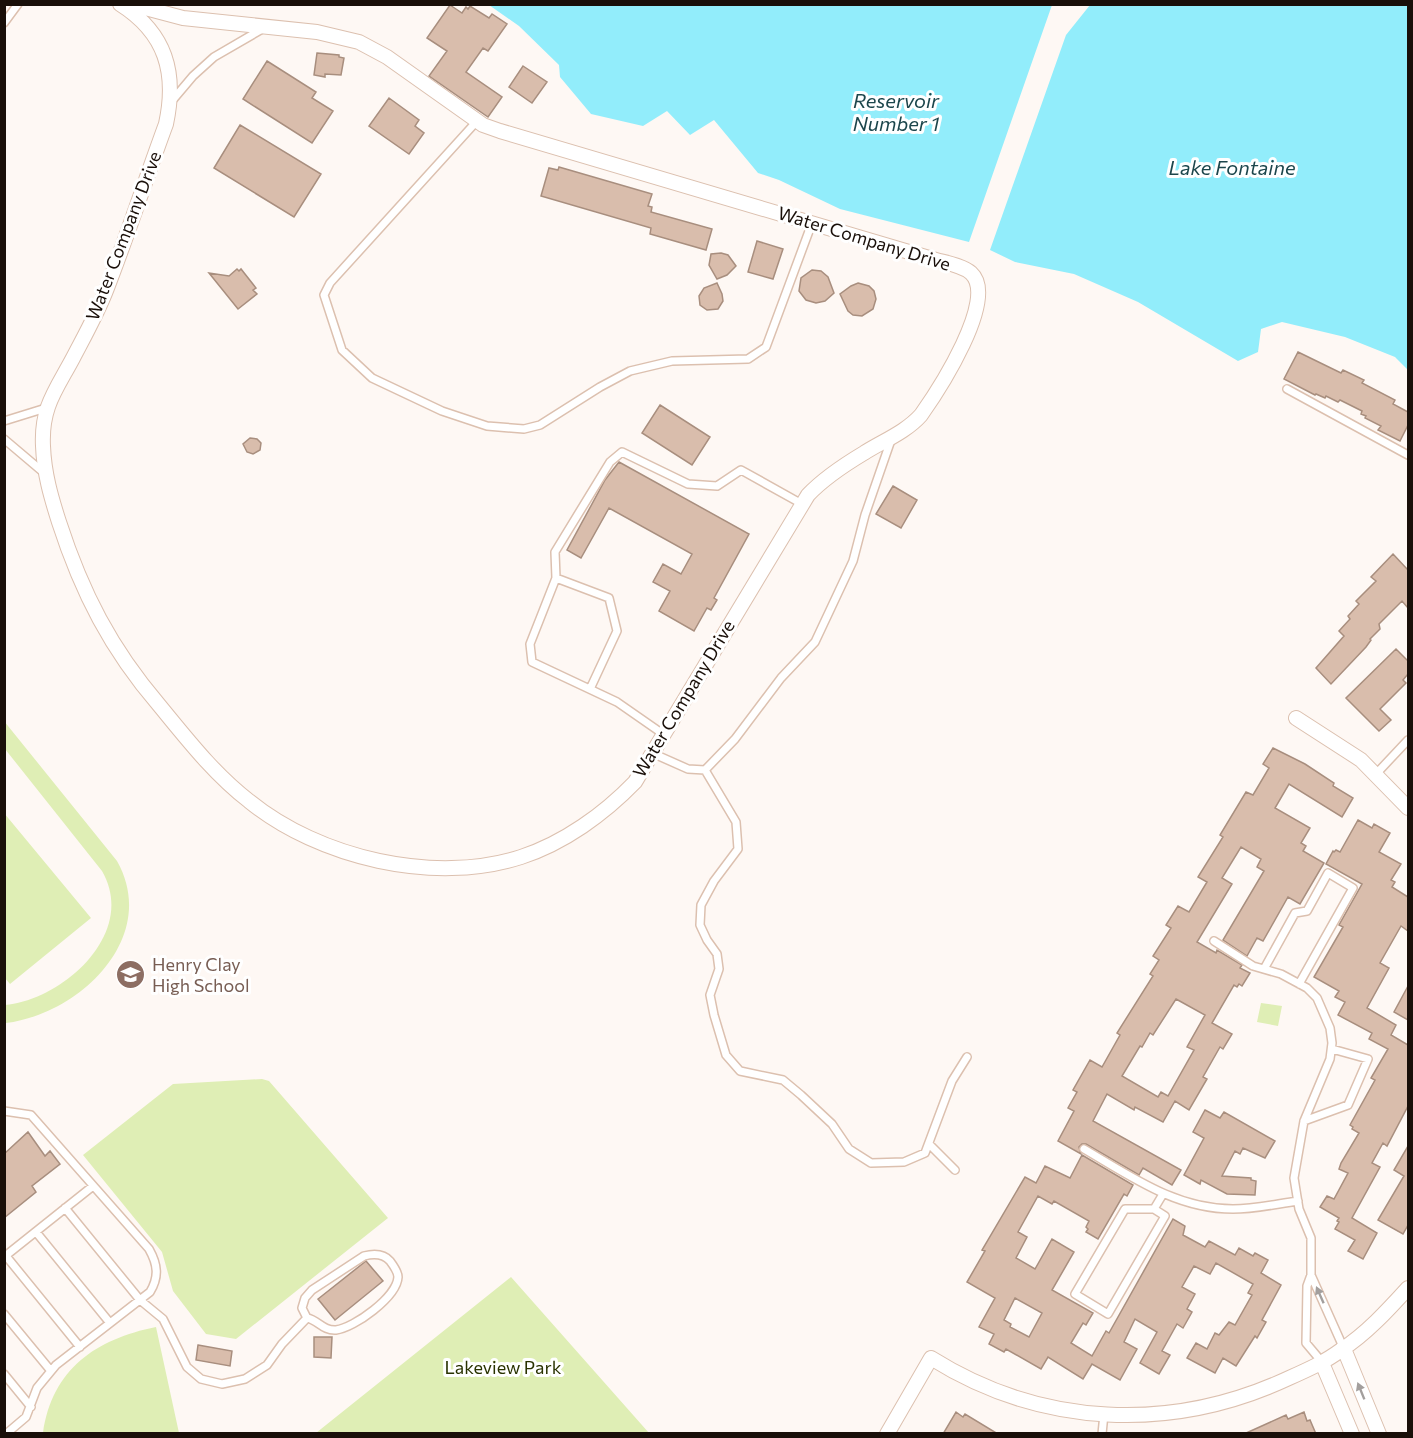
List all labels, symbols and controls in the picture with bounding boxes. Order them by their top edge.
water label: Reservoir Number 1 [853,88,940,135]
street label: Water Company Drive [81,148,165,323]
water label: Lake Fontaine [1169,155,1296,179]
street label: Water Company Drive [775,201,953,275]
street label: Water Company Drive [628,616,739,781]
place label: Henry Clay High School [152,953,250,996]
school or university icon: Henry Clay High School [115,959,147,991]
one-way arrow [1315,1286,1325,1304]
park label: Lakeview Park [445,1356,562,1378]
one-way arrow [1356,1382,1365,1400]

